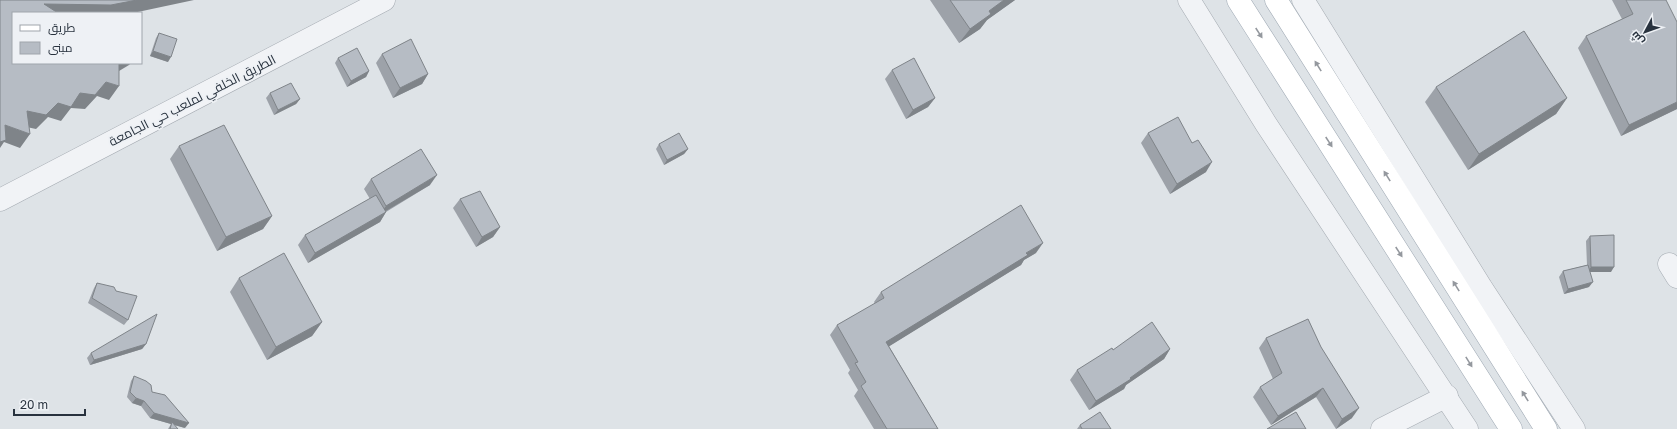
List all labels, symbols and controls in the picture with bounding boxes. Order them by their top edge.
legend [12,12,142,64]
north arrow [1625,12,1665,52]
text: طريق [48,20,76,35]
one-way arrow [1255,27,1262,39]
text: ش [1628,29,1647,48]
text: مبنى [48,40,73,55]
street label: الطريق الخلفي لملعب حي الجامعة [106,51,280,152]
one-way arrow [1314,60,1321,72]
one-way arrow [1325,137,1332,148]
one-way arrow [1383,171,1391,181]
one-way arrow [1395,246,1402,258]
one-way arrow [1452,281,1460,291]
one-way arrow [1465,356,1472,367]
one-way arrow [1522,390,1529,402]
scale bar [14,391,85,417]
text: 20 m [20,397,48,412]

